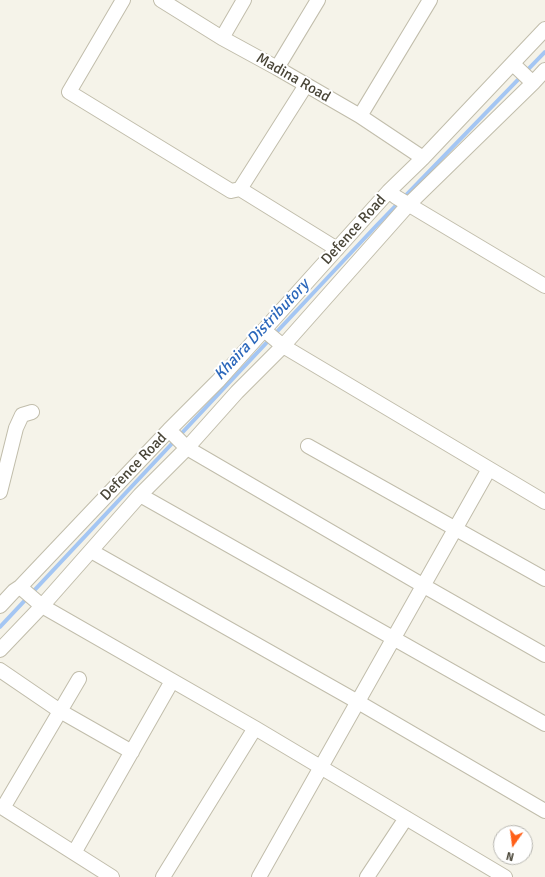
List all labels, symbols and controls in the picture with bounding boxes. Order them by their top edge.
street label: Madina Road [253,50,333,106]
street label: Defence Road [318,191,390,269]
water label: Khaira Distributory [210,276,314,384]
street label: Defence Road [97,429,171,505]
north arrow [493,825,533,865]
text: N [505,849,516,863]

